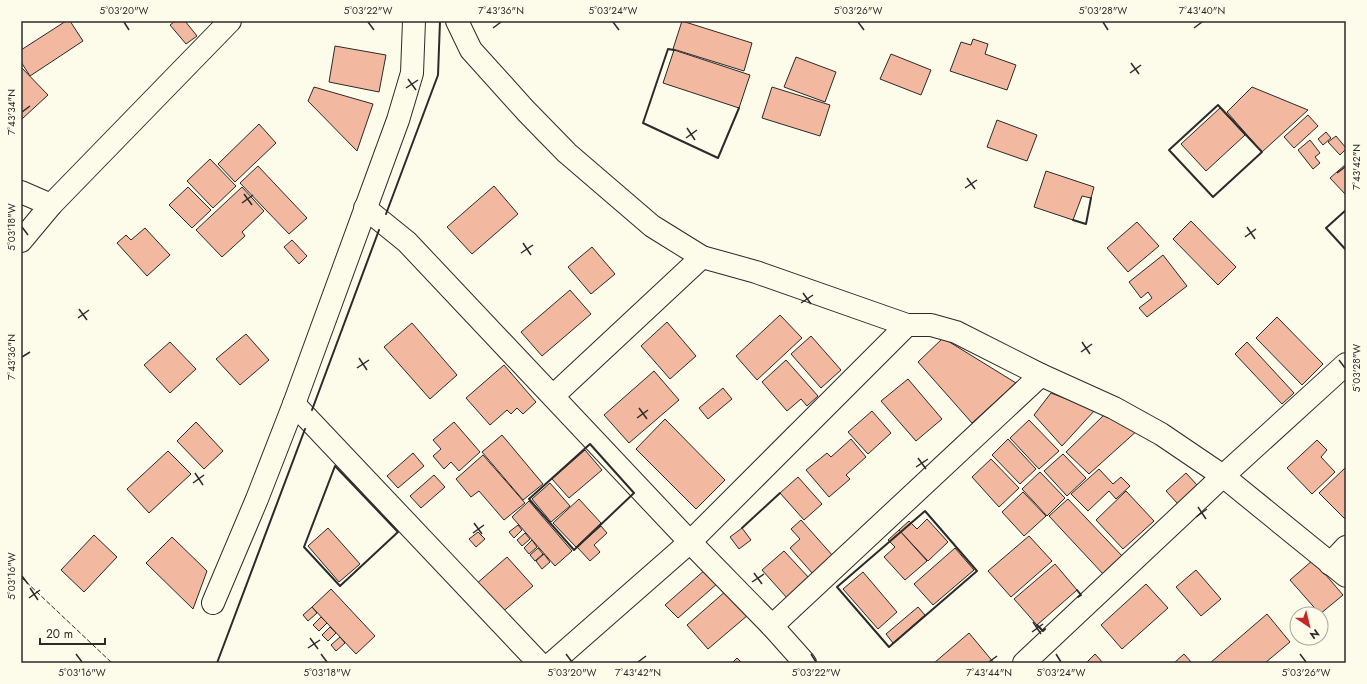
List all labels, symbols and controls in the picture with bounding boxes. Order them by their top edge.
text: 5°03'20"W [100,3,149,18]
text: 5°03'22"W [344,3,392,18]
text: 7°43'36"N [478,3,524,18]
text: 5°03'24"W [589,3,637,18]
text: 5°03'26"W [834,3,882,18]
text: 5°03'28"W [1079,3,1127,18]
text: 7°43'40"N [1179,3,1225,18]
text: 7°43'34"N [4,89,19,135]
text: 7°43'42"N [1349,144,1364,190]
text: 5°03'18"W [4,203,19,251]
text: 7°43'36"N [4,334,19,380]
text: 5°03'28"W [1349,344,1364,392]
text: 5°03'16"W [4,552,19,600]
north arrow [1289,606,1329,646]
scale bar [40,620,105,646]
text: 20 m [46,625,73,643]
text: N [1307,625,1323,643]
text: 5°03'16"W [58,665,106,680]
text: 5°03'18"W [303,665,351,680]
text: 5°03'20"W [548,665,597,680]
text: 7°43'42"N [615,665,661,680]
text: 5°03'22"W [792,665,840,680]
text: 7°43'44"N [966,665,1012,680]
text: 5°03'24"W [1037,665,1085,680]
text: 5°03'26"W [1282,665,1330,680]

